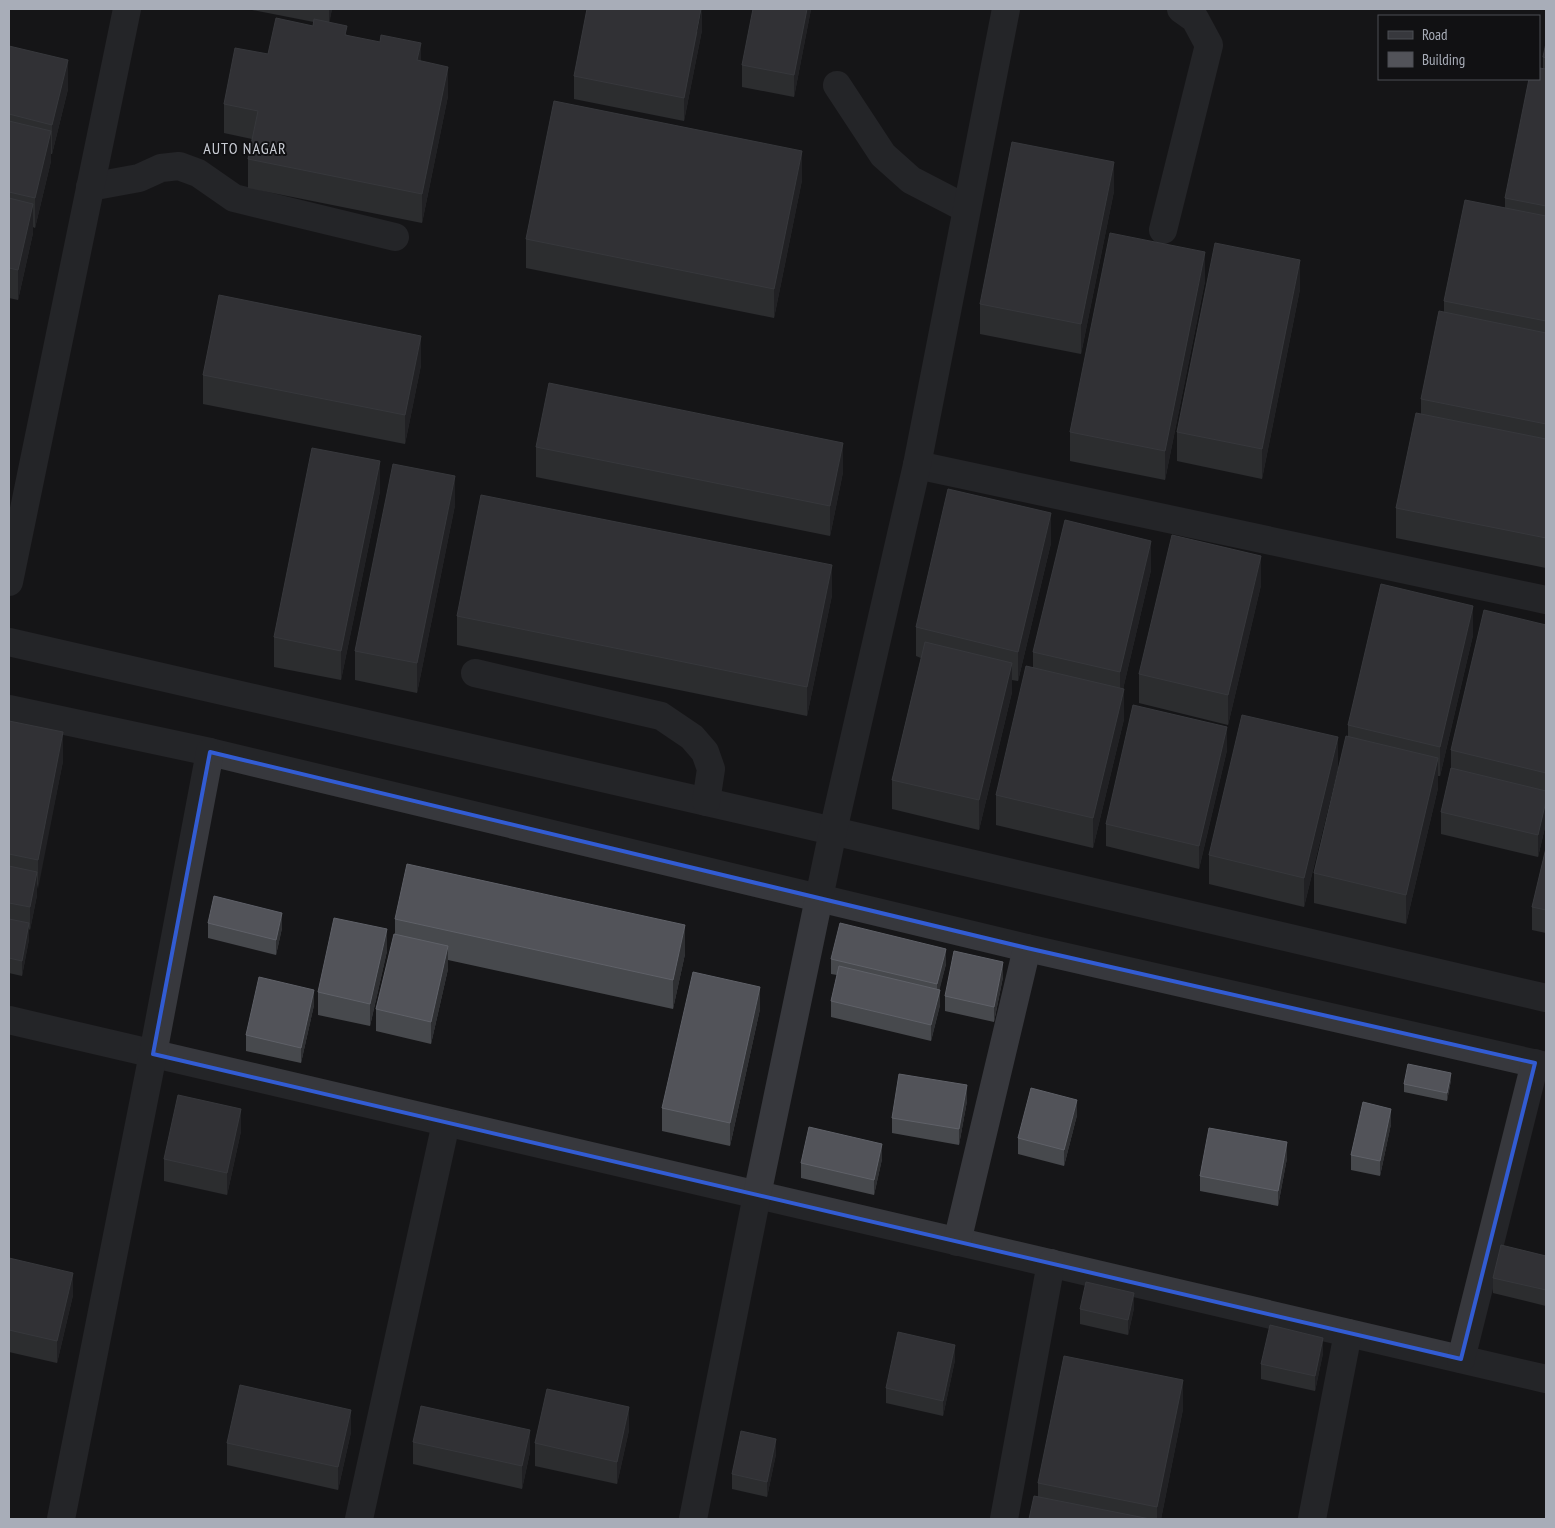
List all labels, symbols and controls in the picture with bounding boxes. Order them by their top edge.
legend [1378,15,1540,80]
text: Road [1422,25,1448,44]
text: Building [1422,50,1465,69]
district label: AUTO NAGAR [203,138,287,158]

